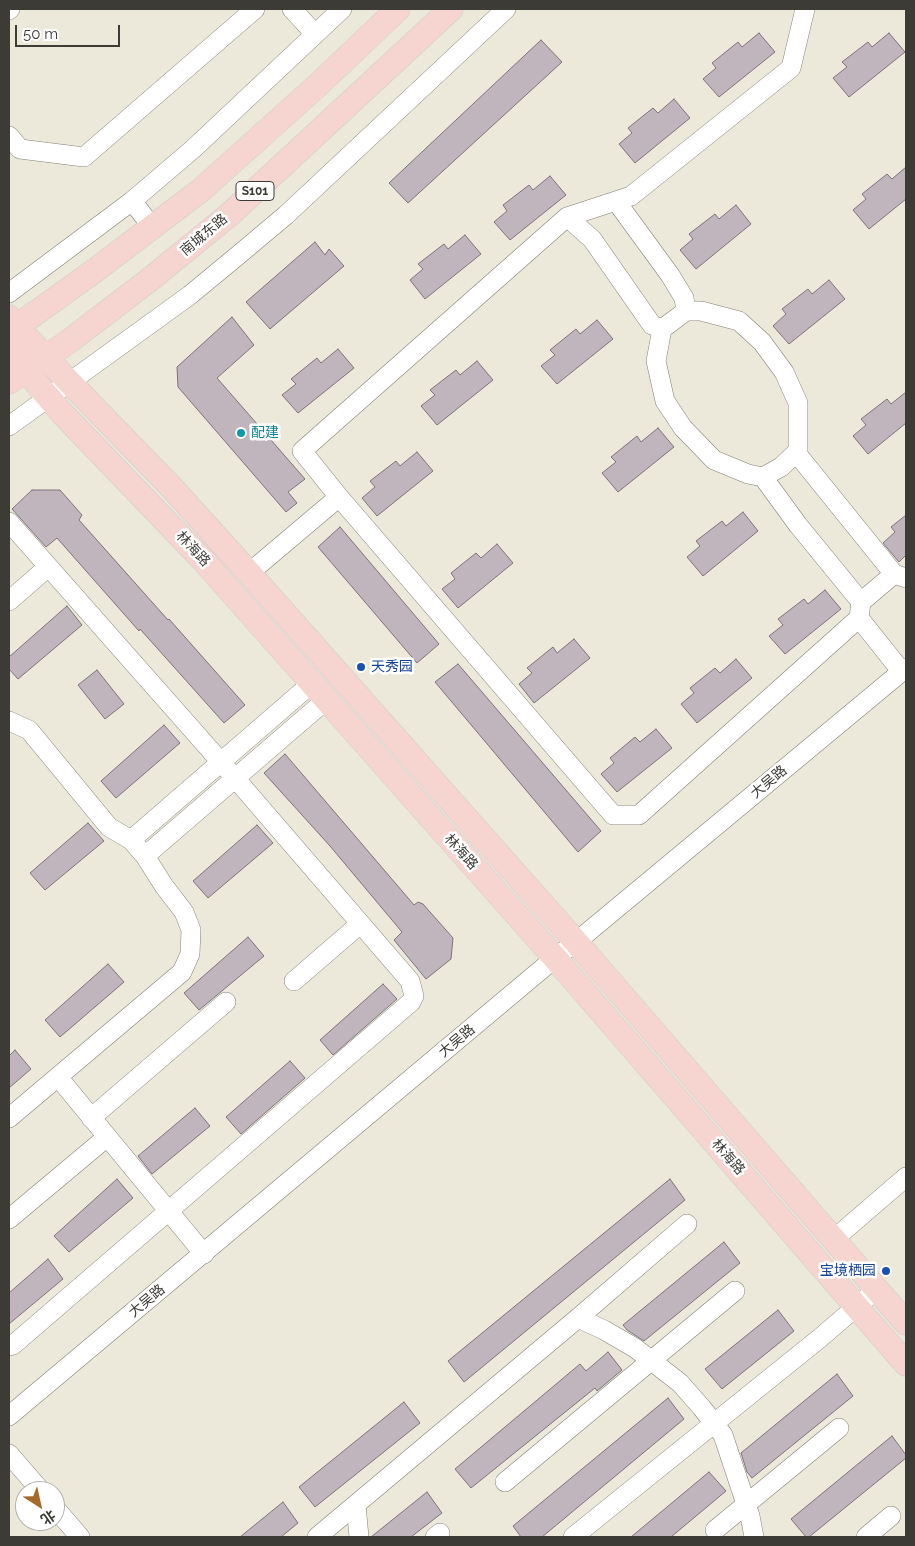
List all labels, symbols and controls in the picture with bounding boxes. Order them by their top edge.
scale bar [18,15,122,47]
text: 50 m [23,25,58,43]
road number: S101 [236,182,274,200]
street label: 南城东路 [177,211,231,259]
place label: 配建 [251,425,279,441]
marker: 配建 [235,427,247,439]
street label: 林海路 [173,528,213,570]
place label: 天秀园 [371,659,413,675]
marker: 天秀园 [355,661,367,673]
street label: 大吴路 [748,762,790,802]
street label: 林海路 [441,831,481,873]
street label: 大吴路 [436,1021,478,1061]
street label: 林海路 [708,1136,748,1178]
place label: 宝境栖园 [820,1263,876,1279]
marker: 宝境栖园 [880,1265,892,1277]
street label: 大吴路 [126,1281,168,1321]
north arrow [15,1481,65,1531]
text: 北 [38,1507,58,1528]

